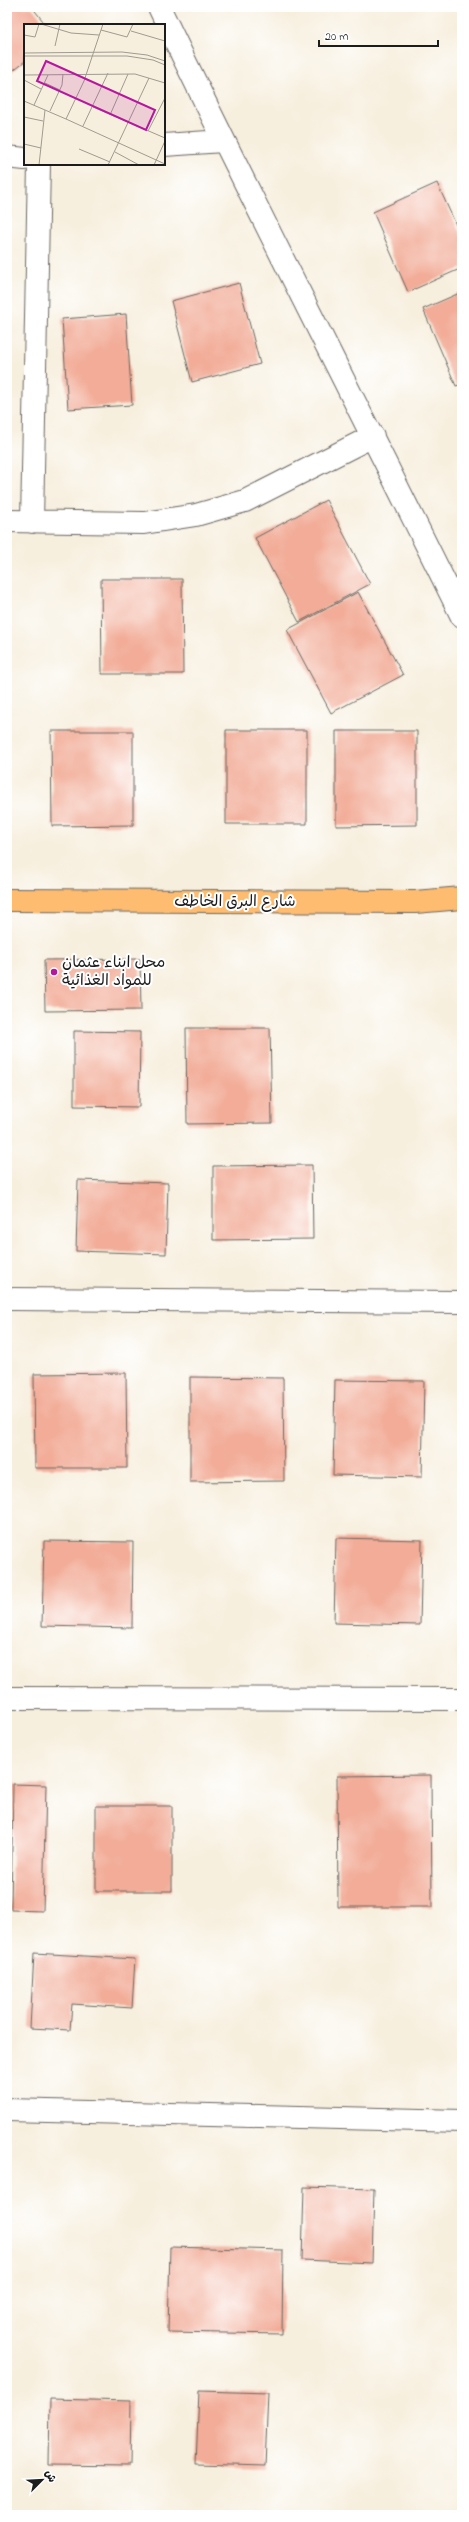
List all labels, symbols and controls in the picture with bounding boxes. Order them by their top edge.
scale bar [319,22,438,48]
inset map [24,24,165,165]
text: 20 m [325,28,348,46]
street label: شارع البرق الخاطف [174,890,296,914]
place label: محل ابناء عثمان للمواد الغذائية [62,951,165,993]
marker: محل ابناء عثمان للمواد الغذائية [49,967,59,977]
north arrow [22,2460,62,2500]
text: ش [40,2468,60,2485]

